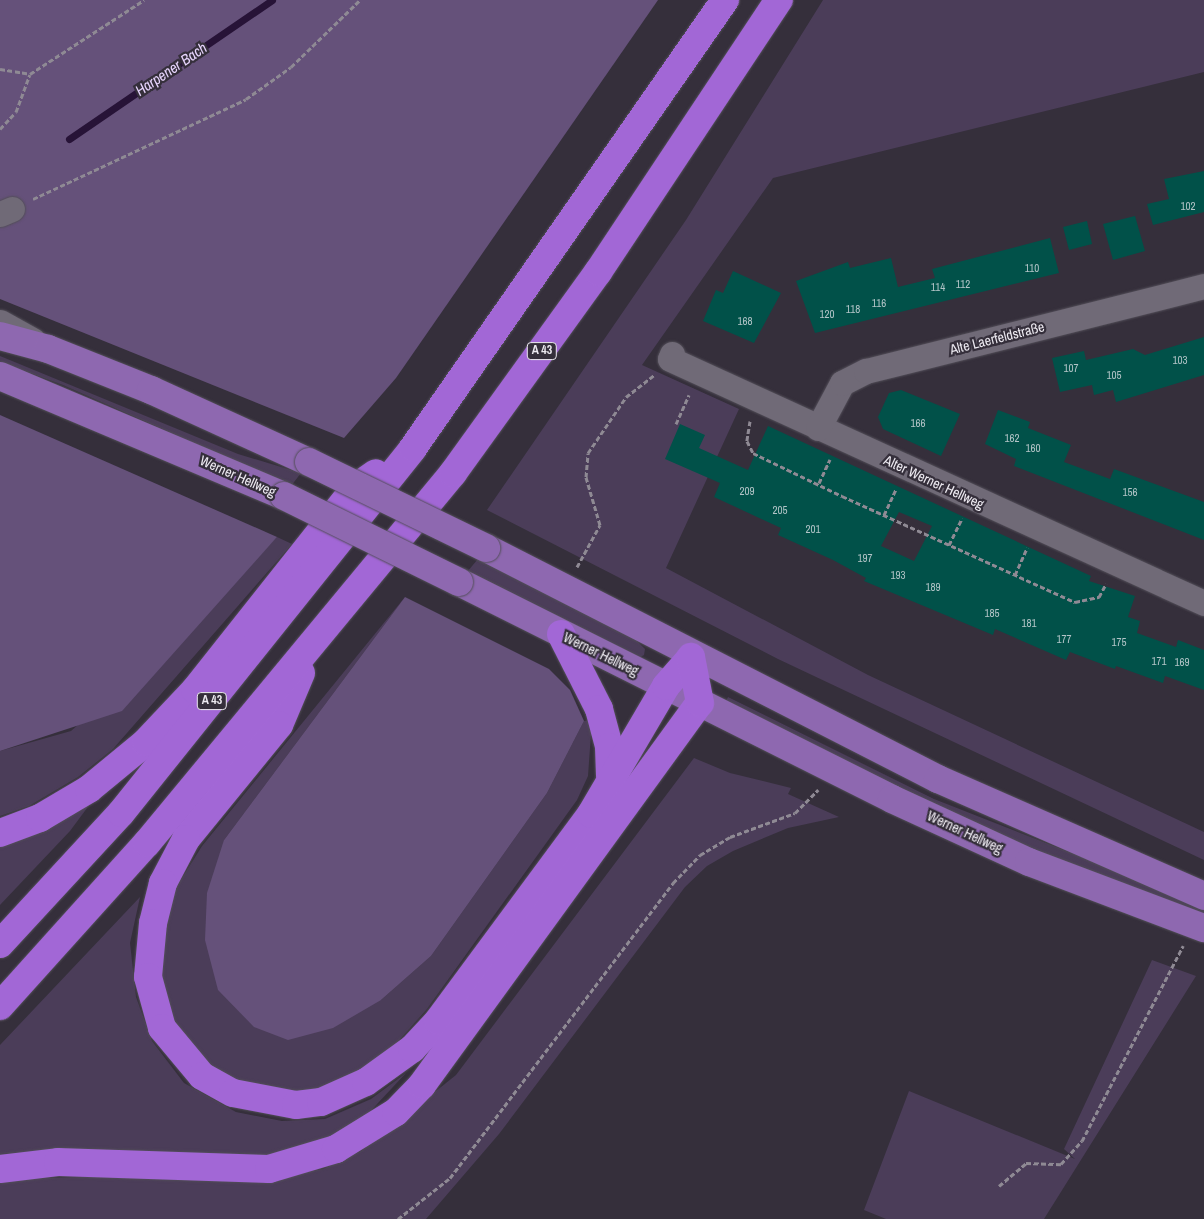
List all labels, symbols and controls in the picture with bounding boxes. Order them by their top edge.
water label: Harpener Bach [132,38,210,100]
house number: 102 [1180,199,1196,213]
house number: 110 [1025,261,1039,275]
house number: 112 [956,277,970,291]
house number: 114 [931,280,945,294]
house number: 116 [872,296,886,310]
house number: 118 [846,302,860,316]
house number: 120 [819,307,835,321]
house number: 168 [737,314,753,328]
street label: Alte Laerfeldstraße [948,318,1046,358]
road number: A 43 [526,342,558,361]
house number: 103 [1172,353,1188,367]
house number: 107 [1063,361,1079,375]
house number: 105 [1106,368,1122,382]
house number: 166 [910,416,926,430]
house number: 162 [1004,431,1020,445]
house number: 160 [1025,441,1041,455]
street label: Werner Hellweg [197,452,279,500]
street label: Alter Werner Hellweg [881,452,987,512]
house number: 209 [739,484,755,498]
house number: 156 [1122,485,1138,499]
house number: 205 [772,503,788,517]
house number: 201 [805,522,821,536]
house number: 197 [857,551,873,565]
house number: 193 [890,568,906,582]
house number: 189 [925,580,941,594]
house number: 185 [984,606,1000,620]
house number: 181 [1021,616,1037,630]
street label: Werner Hellweg [561,629,641,679]
house number: 177 [1056,632,1072,646]
house number: 175 [1111,635,1127,649]
house number: 171 [1151,654,1167,668]
house number: 169 [1174,655,1190,669]
road number: A 43 [196,691,228,710]
street label: Werner Hellweg [925,807,1005,857]

